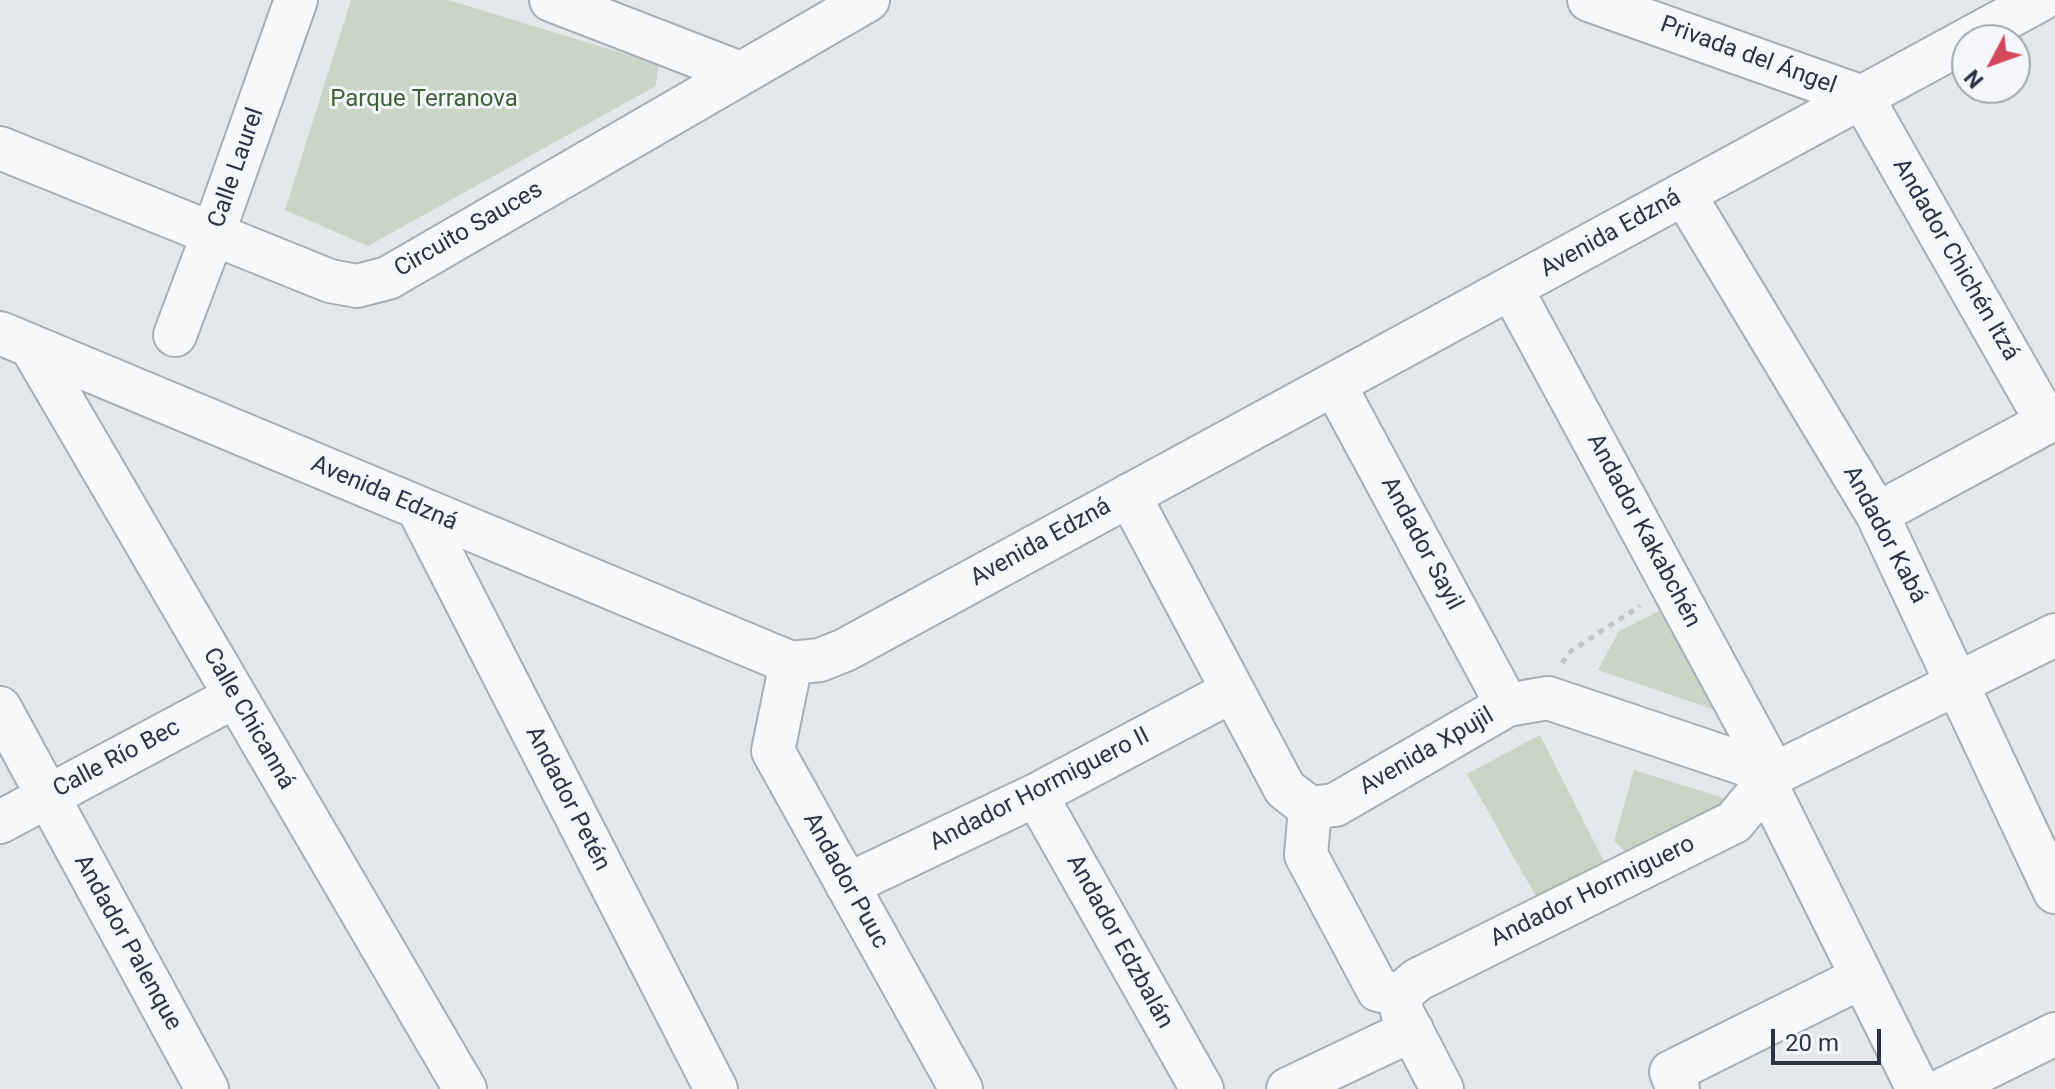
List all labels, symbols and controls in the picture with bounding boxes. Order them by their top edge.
street label: Privada del Ángel [1656,11,1840,101]
north arrow [1951,24,2031,104]
text: N [1959,65,1989,93]
park label: Parque Terranova [330,86,518,114]
street label: Calle Laurel [203,104,271,232]
street label: Andador Chichén Itzá [1885,154,2025,366]
street label: Circuito Sauces [390,176,548,284]
street label: Avenida Edzná [1536,184,1686,284]
street label: Andador Kakabchén [1580,429,1706,633]
street label: Avenida Edzná [307,450,461,538]
street label: Andador Kabá [1836,461,1932,609]
street label: Andador Sayil [1374,472,1468,616]
street label: Avenida Edzná [966,493,1116,593]
street label: Calle Chicanná [196,643,300,795]
street label: Avenida Xpujil [1355,702,1499,802]
street label: Calle Río Bec [49,714,185,804]
street label: Andador Petén [518,722,616,876]
street label: Andador Hormiguero II [925,722,1155,858]
street label: Andador Puuc [796,808,894,954]
street label: Andador Hormiguero [1486,830,1700,954]
street label: Andador Palenque [67,850,187,1036]
street label: Andador Edzbalán [1059,850,1179,1034]
scale bar [1775,1013,1885,1063]
text: 20 m [1785,1029,1839,1057]

